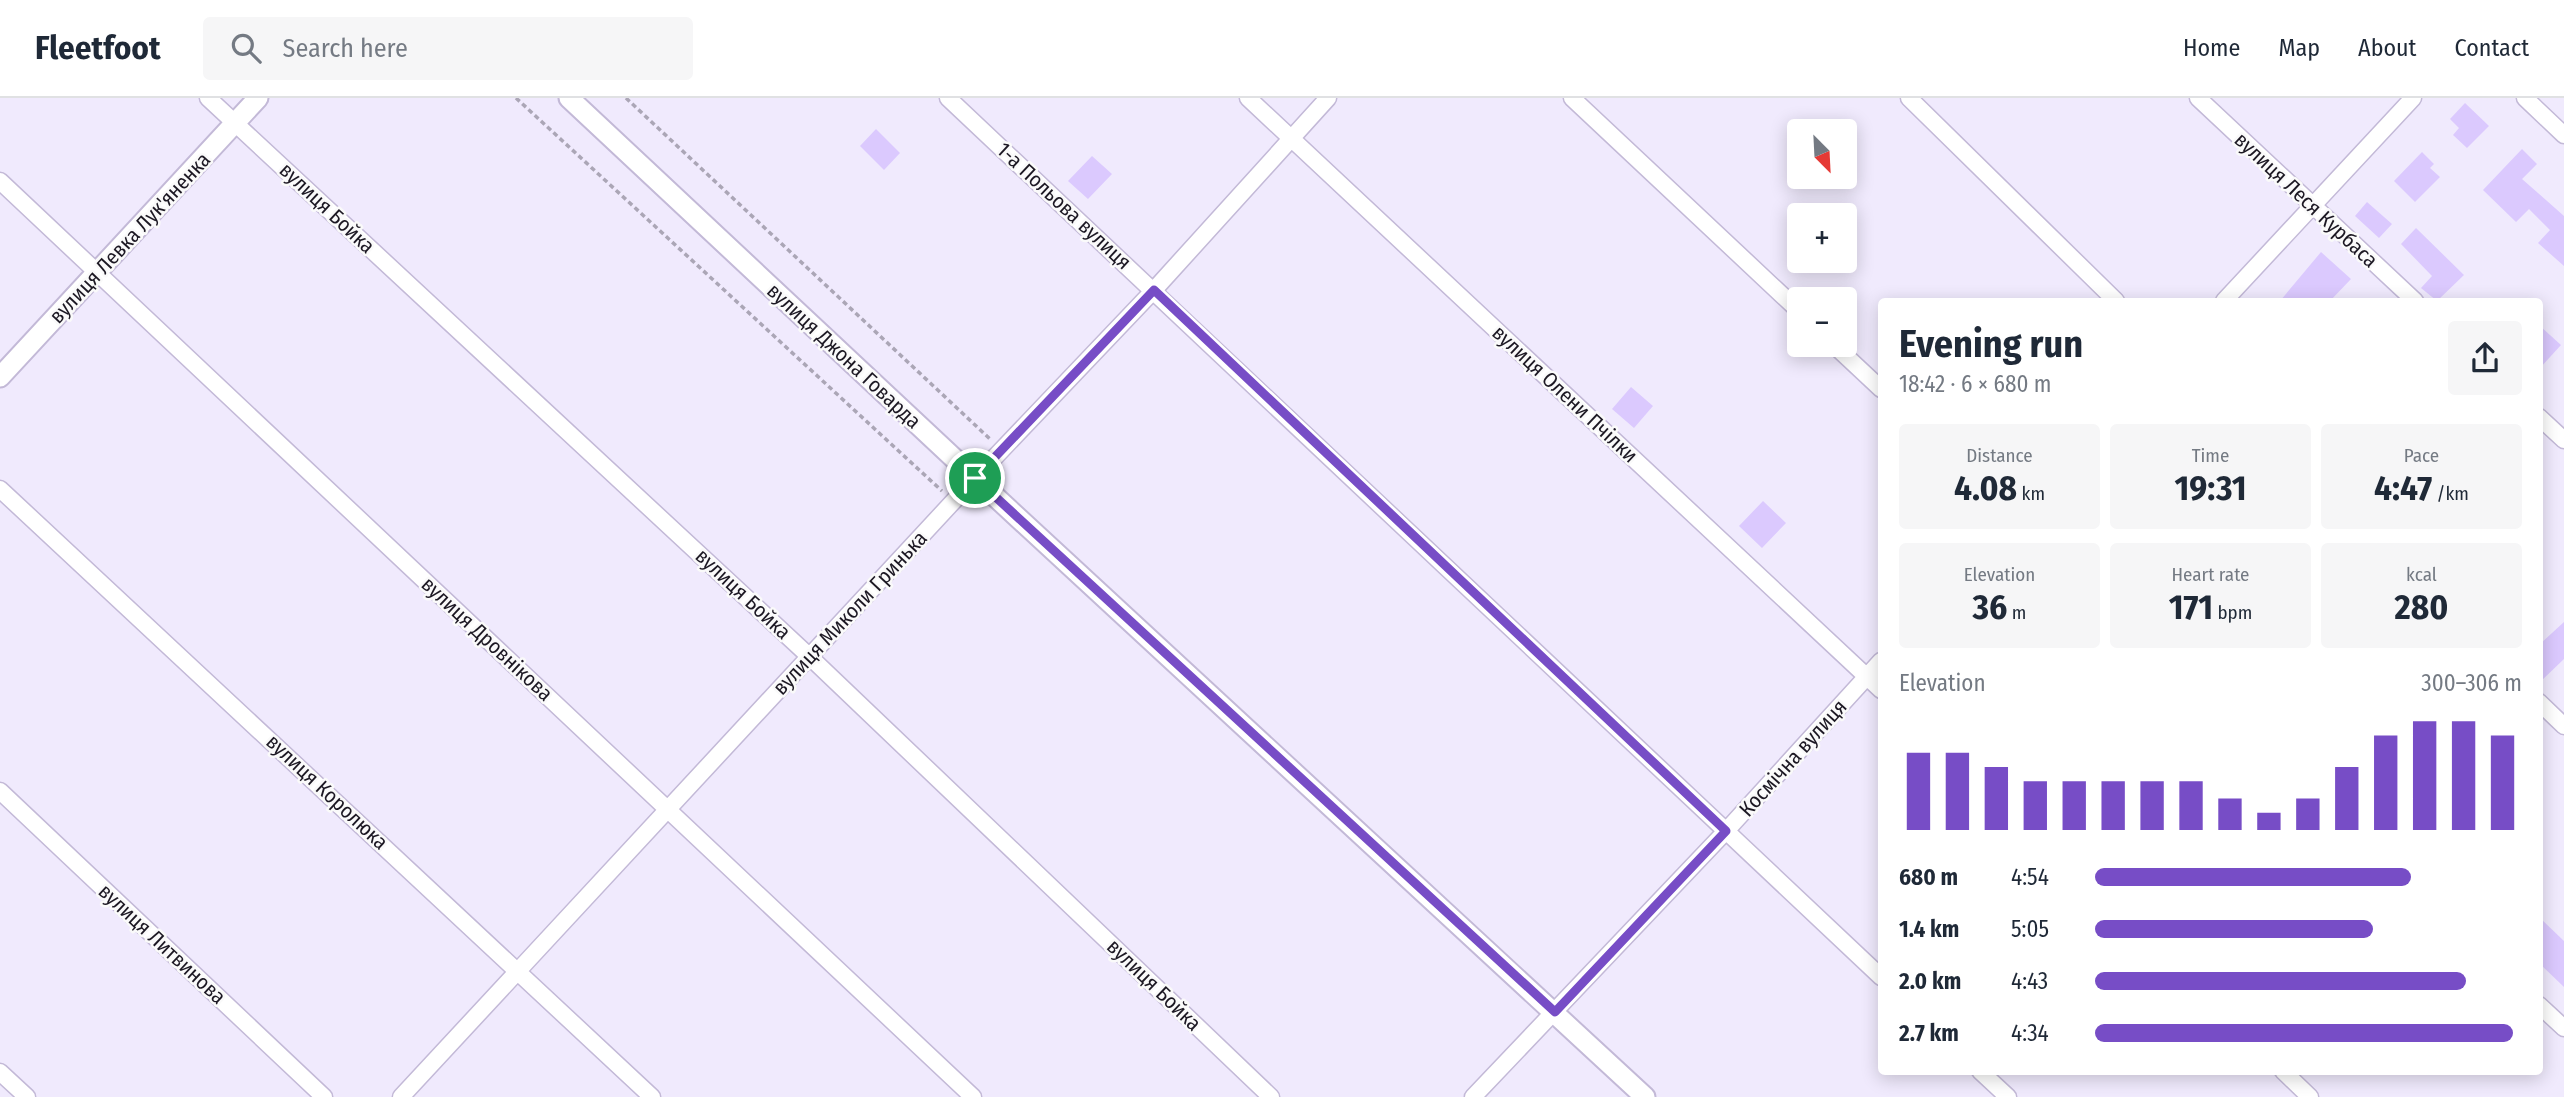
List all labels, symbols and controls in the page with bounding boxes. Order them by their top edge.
search box [203,17,693,80]
text: Fleetfoot [35,28,161,68]
icon: search [227,29,265,67]
text: Search here [283,33,408,64]
text: Home [2183,34,2240,62]
text: Map [2278,34,2320,62]
text: About [2358,34,2416,62]
text: Contact [2454,34,2529,62]
north arrow [1787,119,1857,189]
map controls [1787,119,1857,357]
street label: вулиця Леся Курбаса [2229,127,2383,273]
street label: 1-а Польова вулиця [991,137,1137,275]
street label: вулиця Левка Лук'яненка [44,147,216,329]
street label: вулиця Бойка [274,157,380,259]
button: + [1787,203,1857,273]
street label: вулиця Джона Говарда [761,278,927,434]
button: − [1787,287,1857,357]
street label: вулиця Олени Пчілки [1487,320,1643,468]
text: Evening run [1899,321,2083,367]
button: share [2448,321,2522,395]
text: 18:42 · 6 × 680 m [1899,370,2052,398]
text: Distance [1966,444,2033,467]
text: Time [2192,444,2229,467]
text: Pace [2404,444,2439,467]
pin [945,448,1005,508]
icon: arrive [956,459,994,497]
text: 4.08 [1954,467,2017,509]
text: 19:31 [2174,467,2247,509]
text: 4:47 [2374,467,2432,509]
text: km [2017,482,2045,505]
text: /km [2432,482,2469,505]
street label: вулиця Миколи Гринька [767,526,933,700]
street label: вулиця Бойка [690,543,796,645]
text: Elevation [1964,563,2035,586]
text: Heart rate [2171,563,2250,586]
text: kcal [2406,563,2437,586]
street label: вулиця Дровнікова [416,571,558,707]
text: 36 [1973,586,2007,628]
text: 171 [2169,586,2213,628]
text: 280 [2395,586,2448,628]
text: m [2007,601,2026,624]
text: bpm [2213,601,2252,624]
text: Elevation [1899,669,1986,697]
text: 300–306 m [2421,669,2522,697]
street label: Космічна вулиця [1734,694,1852,822]
street label: вулиця Королюка [261,729,393,855]
text: 680 m [1899,863,1958,891]
text: 4:54 [2011,863,2049,891]
street label: вулиця Литвинова [93,878,231,1010]
text: 1.4 km [1899,915,1959,943]
text: 5:05 [2011,915,2049,943]
street label: вулиця Бойка [1101,934,1207,1036]
text: 2.0 km [1899,967,1961,995]
text: 4:43 [2011,967,2048,995]
text: 2.7 km [1899,1019,1959,1047]
text: 4:34 [2011,1019,2049,1047]

